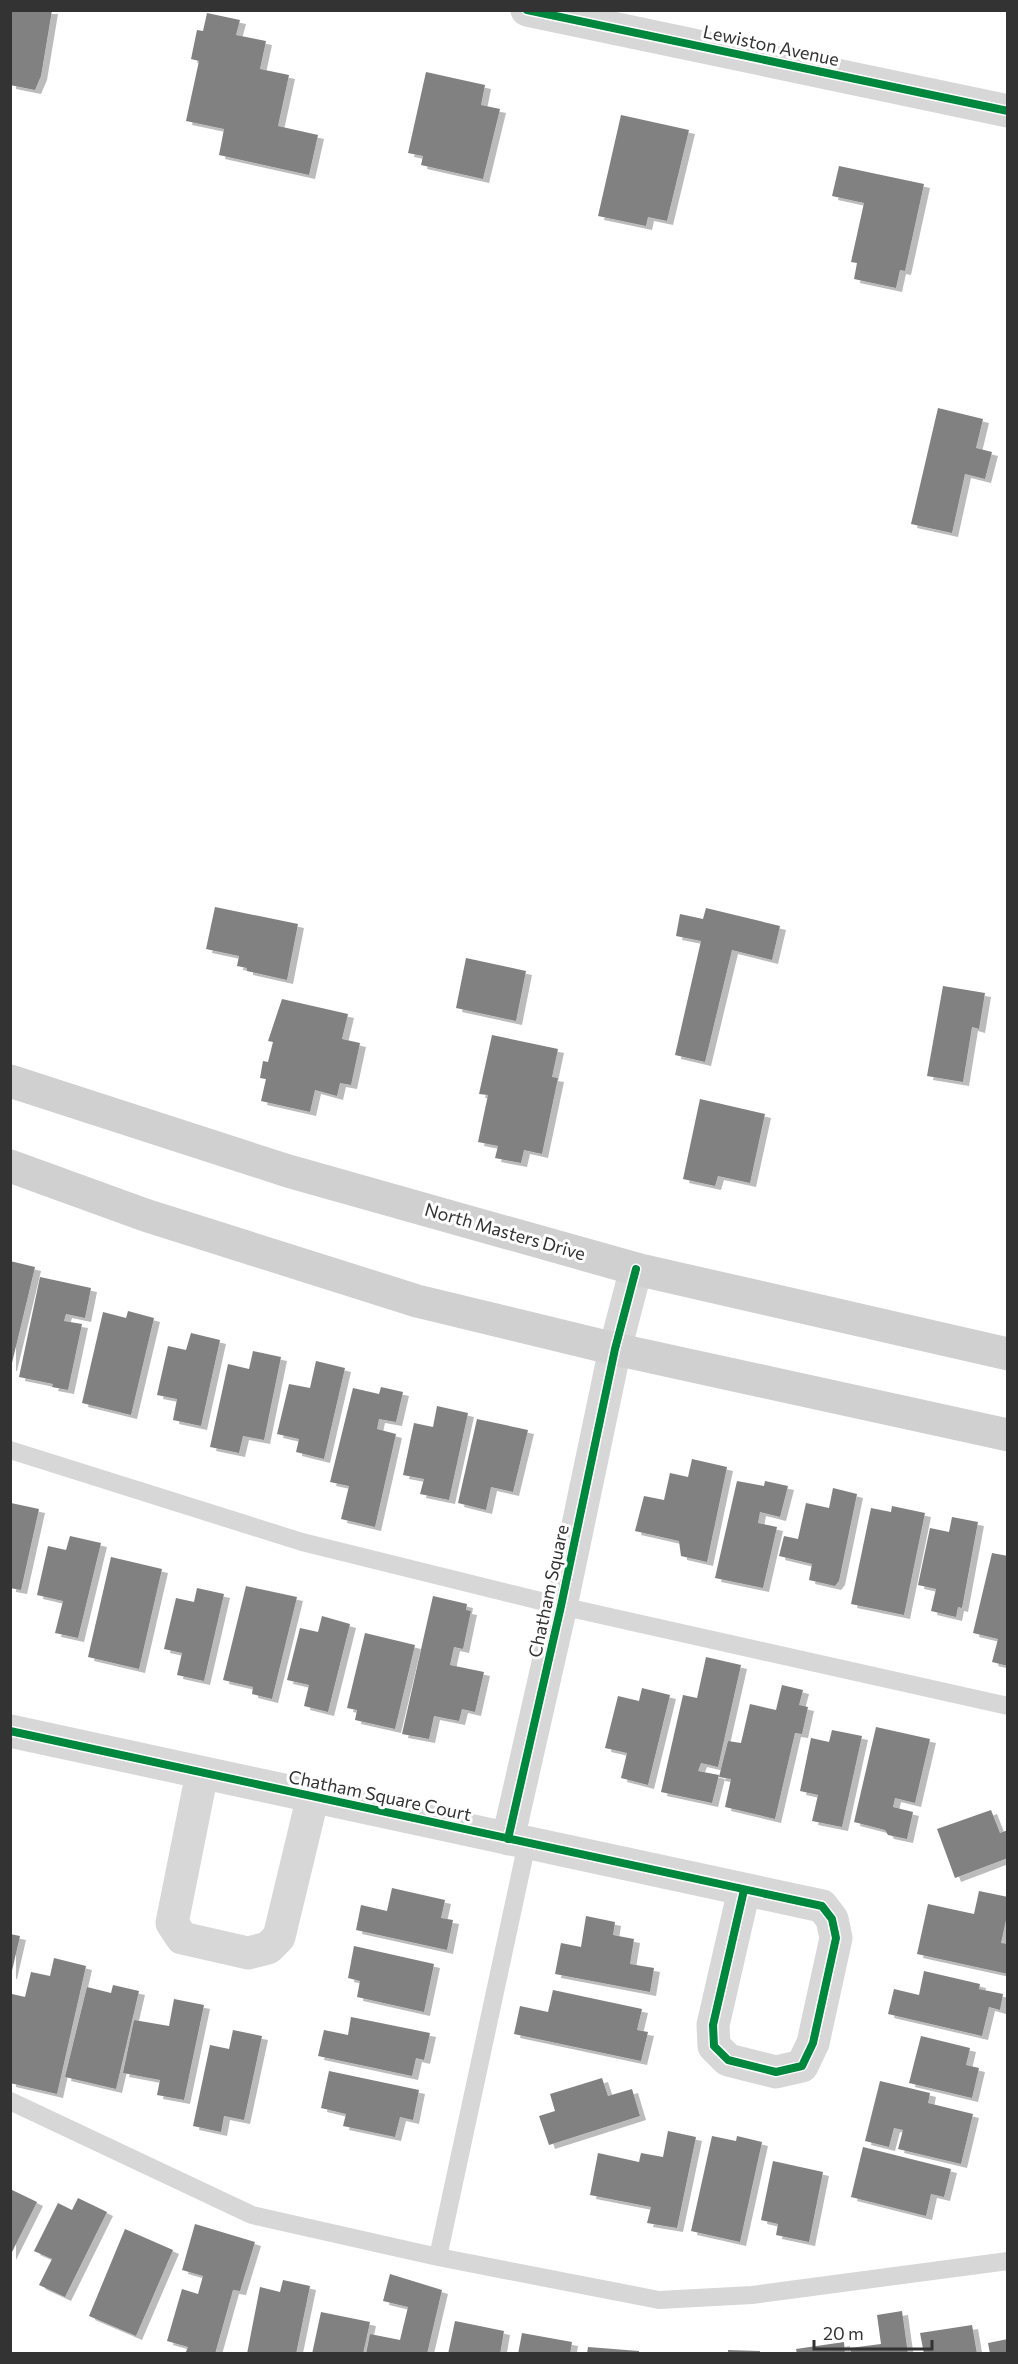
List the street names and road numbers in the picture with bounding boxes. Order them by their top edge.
street label: Lewiston Avenue [701,20,841,70]
street label: North Masters Drive [422,1198,588,1264]
street label: Chatham Square [523,1522,573,1659]
street label: Chatham Square Court [287,1765,474,1825]

